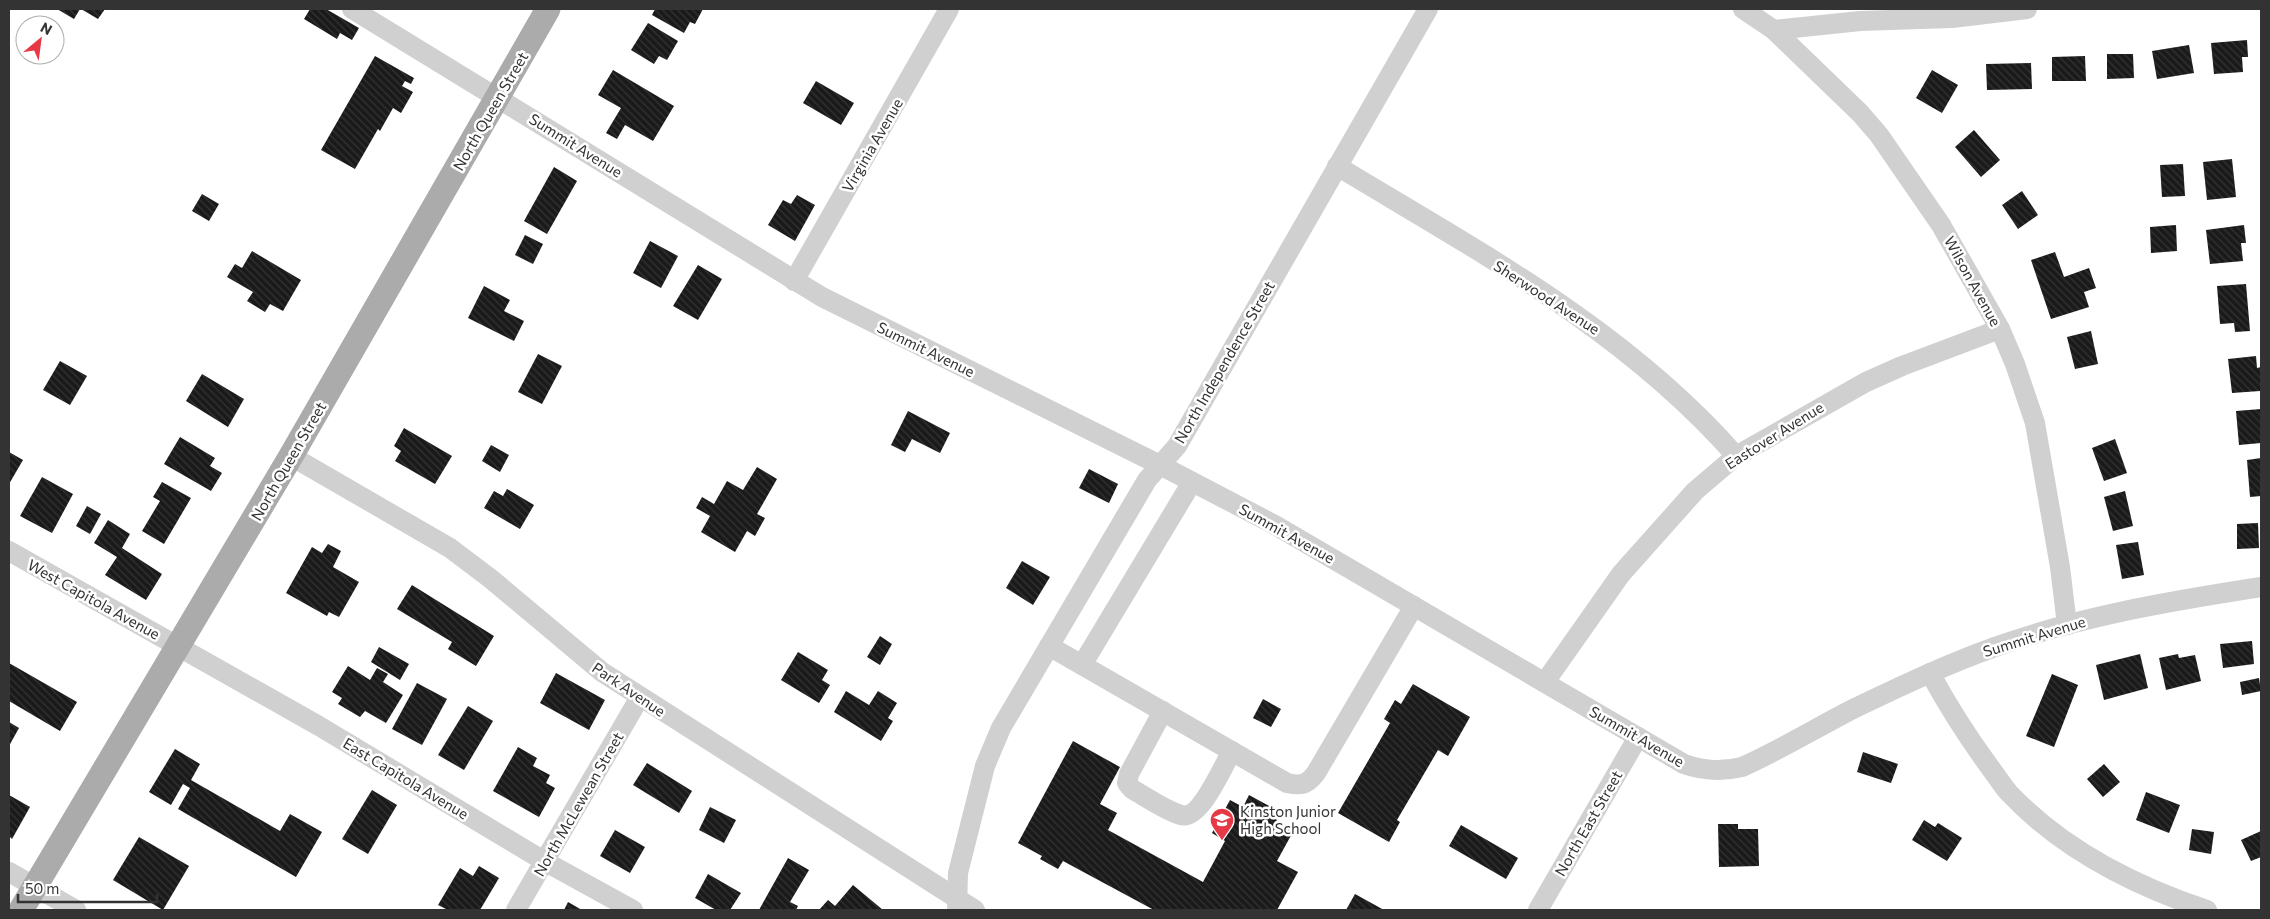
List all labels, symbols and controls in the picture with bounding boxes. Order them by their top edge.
north arrow [15,15,65,65]
text: N [38,18,55,38]
street label: North Queen Street [449,48,531,174]
street label: Virginia Avenue [838,95,906,195]
street label: Summit Avenue [526,109,626,181]
street label: Wilson Avenue [1941,233,2005,329]
street label: Sherwood Avenue [1491,256,1603,338]
street label: North Independence Street [1170,278,1278,446]
street label: Summit Avenue [874,318,978,380]
street label: North Queen Street [247,398,329,524]
street label: Eastover Avenue [1722,398,1827,472]
street label: Summit Avenue [1236,499,1338,567]
street label: West Capitola Avenue [25,555,163,643]
street label: Summit Avenue [1981,612,2088,660]
street label: Park Avenue [589,658,669,720]
street label: Summit Avenue [1586,702,1688,770]
street label: North McLewean Street [529,729,627,879]
street label: East Capitola Avenue [340,733,472,823]
street label: North East Street [1550,767,1626,879]
place label: Kinston Junior High School [1240,802,1336,837]
school or university icon: Kinston Junior High School [1209,807,1235,841]
scale bar [18,872,156,904]
text: 50 m [25,879,59,897]

